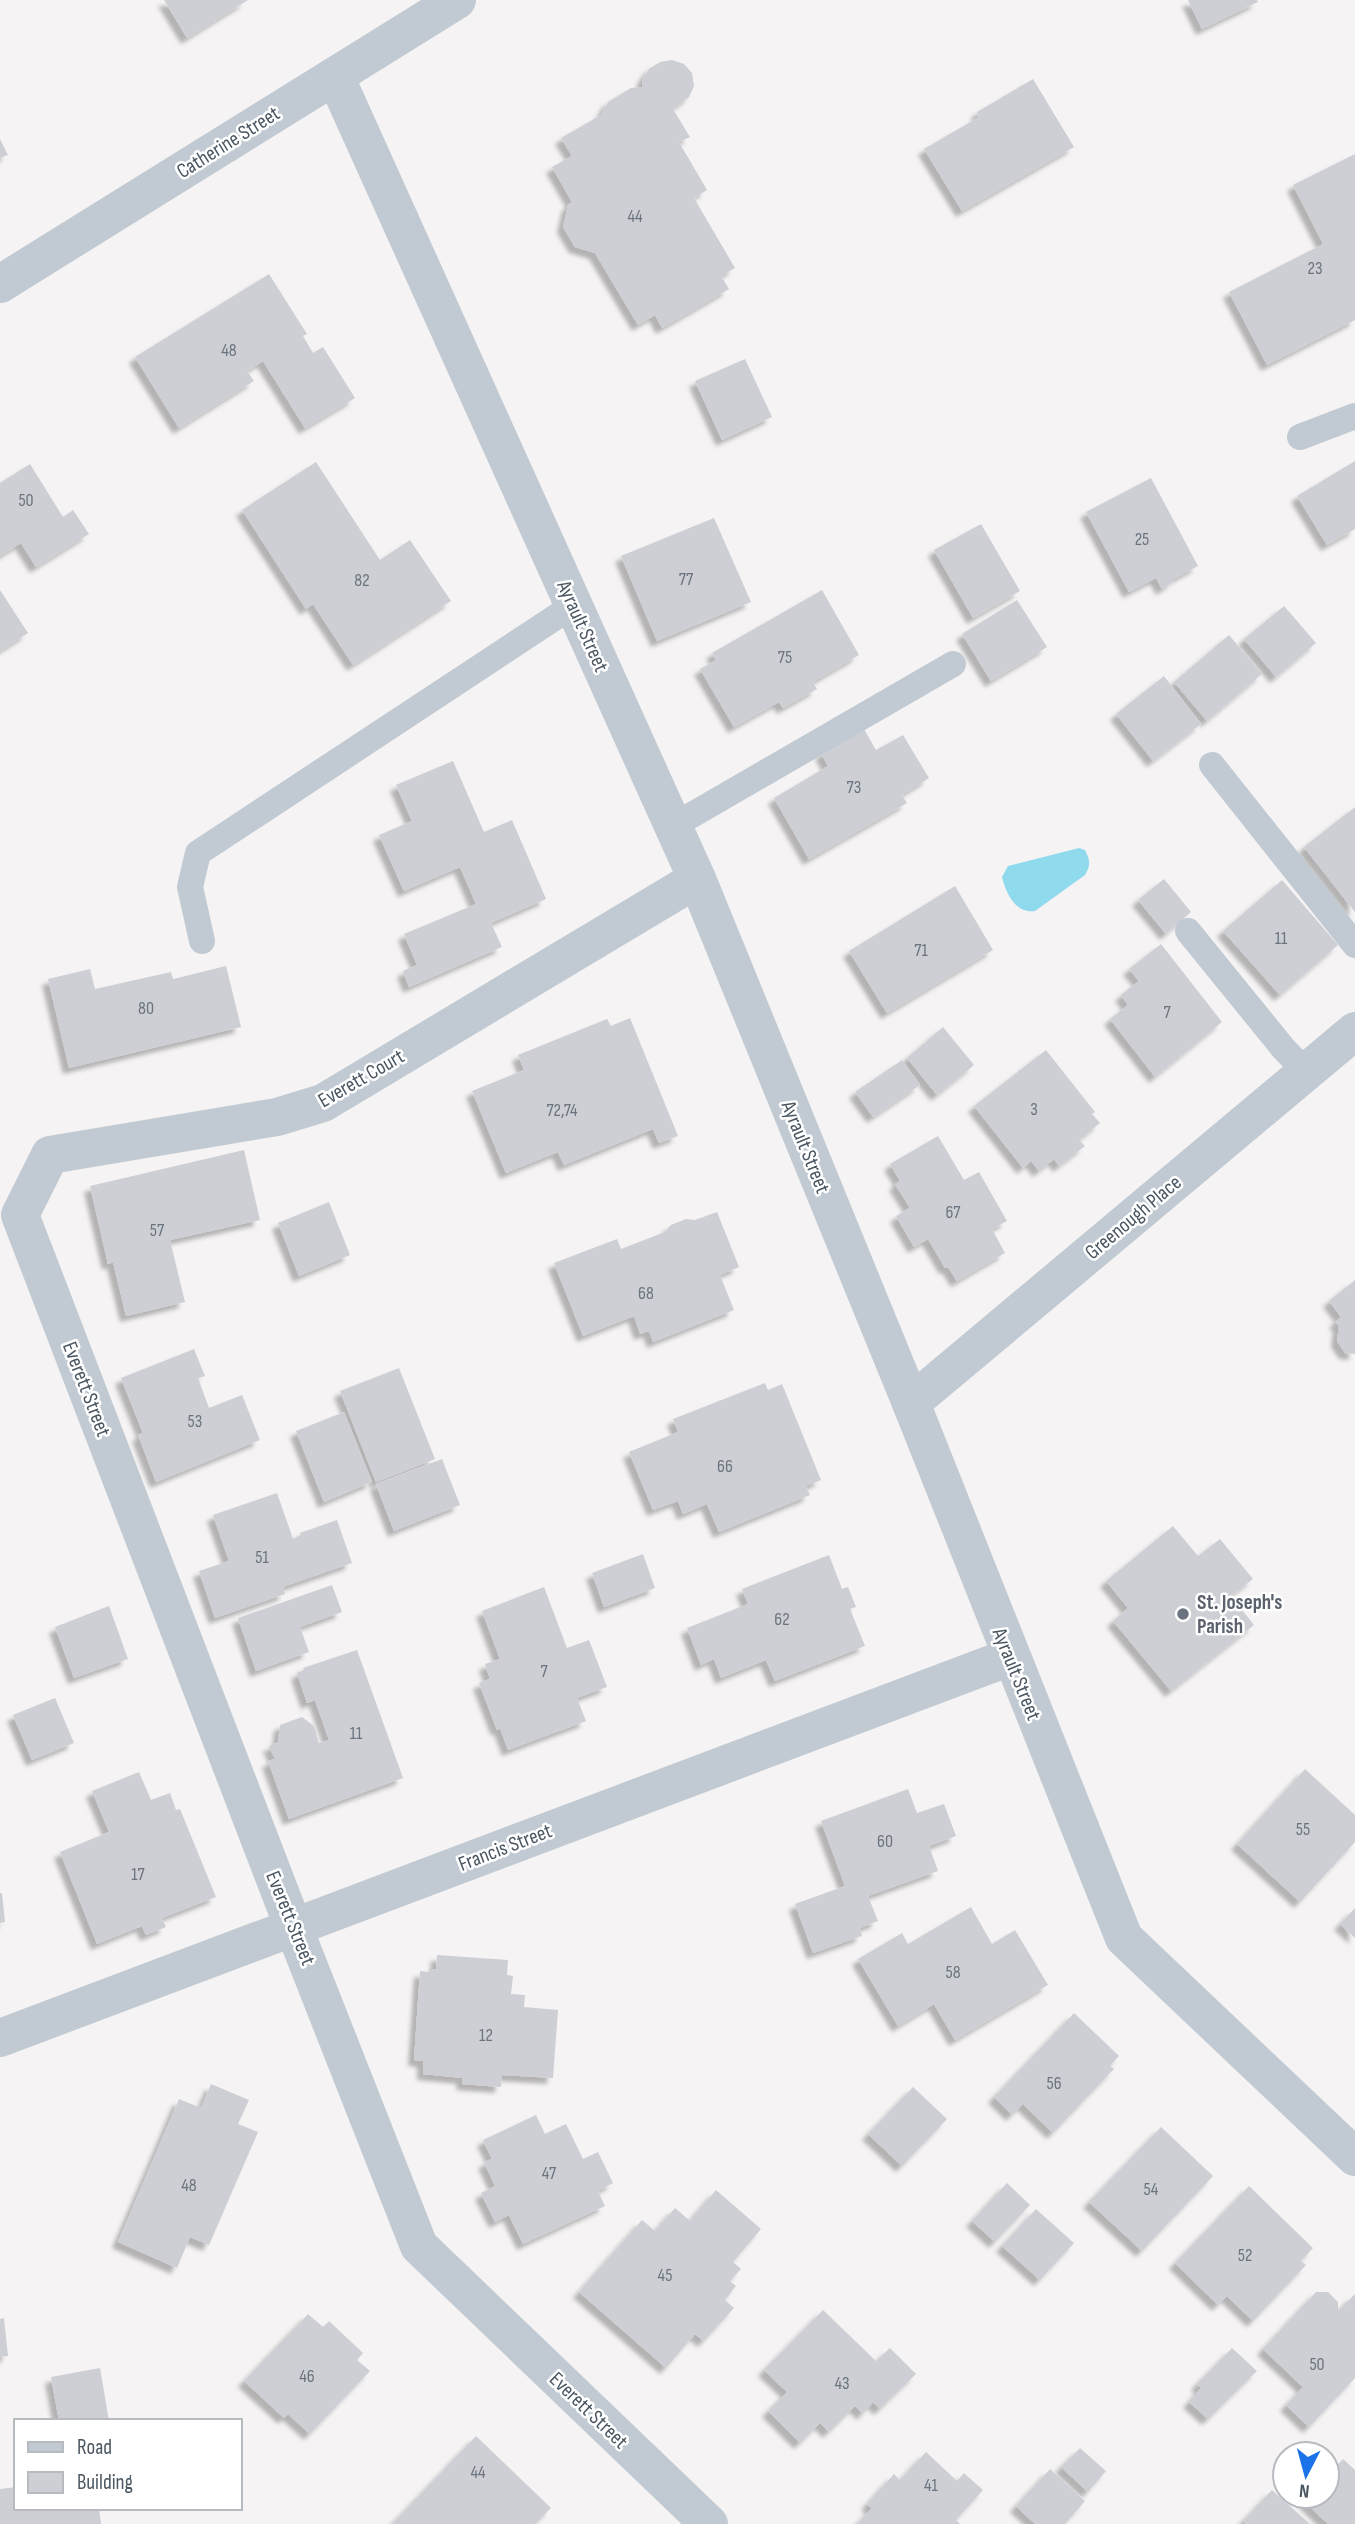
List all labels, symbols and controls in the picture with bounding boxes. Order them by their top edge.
street label: Catherine Street [172,101,284,184]
house number: 44 [627,206,643,227]
house number: 23 [1308,258,1323,279]
house number: 48 [221,340,237,361]
house number: 50 [18,490,34,511]
house number: 25 [1135,529,1149,550]
house number: 77 [679,569,694,590]
house number: 82 [354,570,370,591]
street label: Ayrault Street [551,576,614,676]
house number: 75 [778,647,792,668]
house number: 73 [847,777,861,798]
house number: 11 [1275,928,1288,949]
house number: 71 [914,940,928,961]
house number: 80 [138,998,154,1019]
house number: 7 [1163,1002,1171,1023]
street label: Everett Court [314,1044,409,1113]
street label: Ayrault Street [775,1096,835,1197]
house number: 3 [1030,1099,1038,1120]
house number: 72,74 [546,1100,578,1121]
street label: Greenough Place [1080,1170,1187,1265]
house number: 67 [945,1202,961,1223]
house number: 57 [150,1220,165,1241]
house number: 68 [638,1283,654,1304]
street label: Everett Street [57,1338,116,1440]
house number: 53 [188,1411,202,1432]
house number: 66 [717,1456,733,1477]
house number: 51 [255,1547,269,1568]
place label: St. Joseph's Parish [1197,1590,1282,1639]
marker: St. Joseph's Parish [1175,1606,1191,1622]
house number: 62 [774,1609,790,1630]
street label: Ayrault Street [986,1623,1046,1724]
house number: 7 [540,1661,548,1682]
house number: 11 [350,1723,363,1744]
street label: Francis Street [455,1818,555,1877]
house number: 55 [1296,1819,1310,1840]
house number: 60 [877,1831,893,1852]
house number: 17 [131,1864,146,1885]
street label: Everett Street [260,1867,321,1969]
house number: 58 [945,1962,961,1983]
house number: 12 [479,2025,493,2046]
house number: 56 [1046,2073,1062,2094]
house number: 47 [542,2163,557,2184]
house number: 48 [181,2175,197,2196]
house number: 54 [1144,2179,1159,2200]
house number: 52 [1238,2245,1252,2266]
house number: 45 [658,2265,672,2286]
house number: 50 [1309,2354,1325,2375]
house number: 46 [299,2366,315,2387]
street label: Everett Street [544,2367,633,2454]
house number: 43 [834,2373,850,2394]
legend [14,2419,242,2510]
text: Road [77,2435,112,2460]
north arrow [1271,2440,1341,2510]
house number: 44 [470,2462,486,2483]
text: Building [77,2470,133,2495]
house number: 41 [924,2475,939,2496]
text: N [1298,2478,1311,2502]

